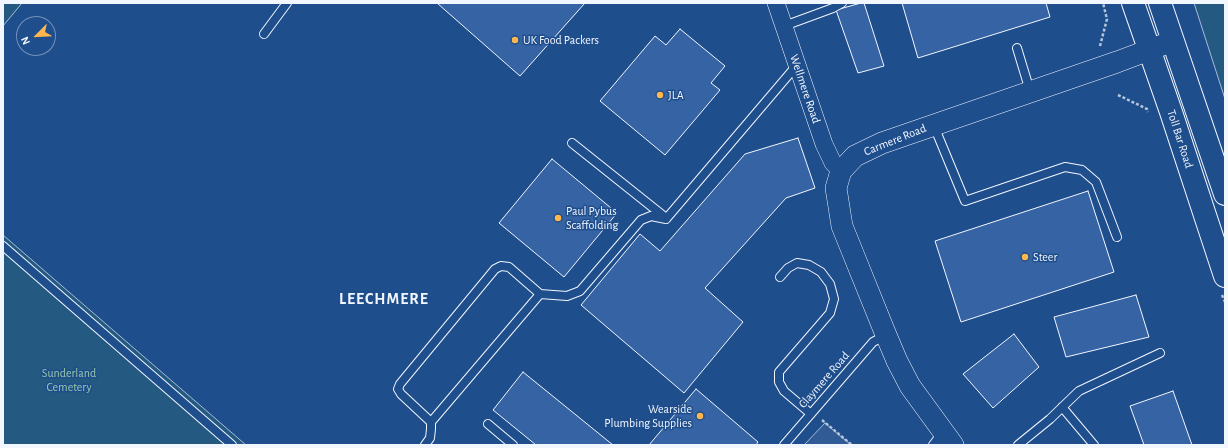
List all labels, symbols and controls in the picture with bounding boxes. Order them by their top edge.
north arrow [16,16,56,56]
place label: UK Food Packers [523,33,599,47]
text: N [19,35,32,46]
marker: UK Food Packers [510,35,520,45]
street label: Wellmere Road [786,53,824,125]
place label: JLA [668,88,684,102]
marker: JLA [655,90,665,100]
street label: Toll Bar Road [1164,108,1196,170]
street label: Carmere Road [862,121,928,159]
place label: Paul Pybus Scaffolding [566,204,618,232]
marker: Paul Pybus Scaffolding [553,213,563,223]
place label: Steer [1033,250,1057,264]
marker: Steer [1020,252,1030,262]
district label: LEECHMERE [339,289,429,309]
street label: Claymere Road [796,349,852,411]
park label: Sunderland Cemetery [42,366,96,394]
place label: Wearside Plumbing Supplies [604,402,692,430]
marker: Wearside Plumbing Supplies [695,411,705,421]

